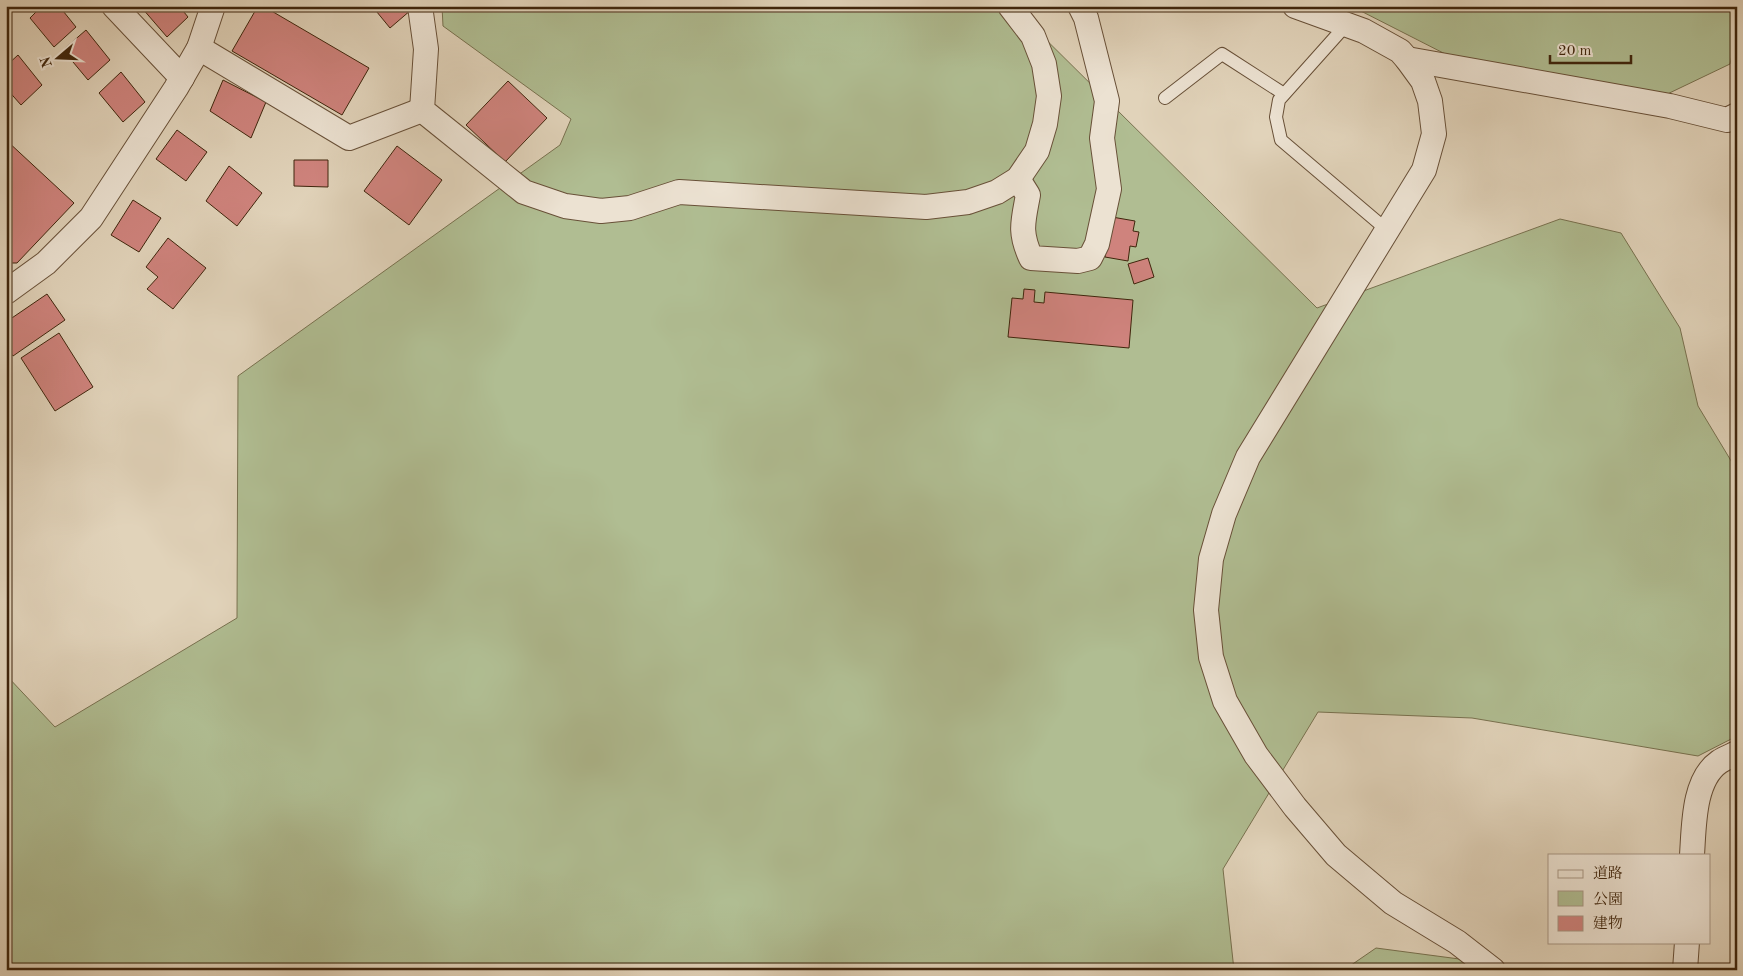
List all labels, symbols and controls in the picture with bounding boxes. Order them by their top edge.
north arrow [32,32,82,82]
scale bar [1550,32,1632,64]
text: 20 m [1558,44,1592,59]
text: N [38,54,55,69]
legend [1548,854,1710,944]
text: 道路 [1593,865,1623,882]
text: 公園 [1593,891,1623,908]
text: 建物 [1593,915,1623,932]

